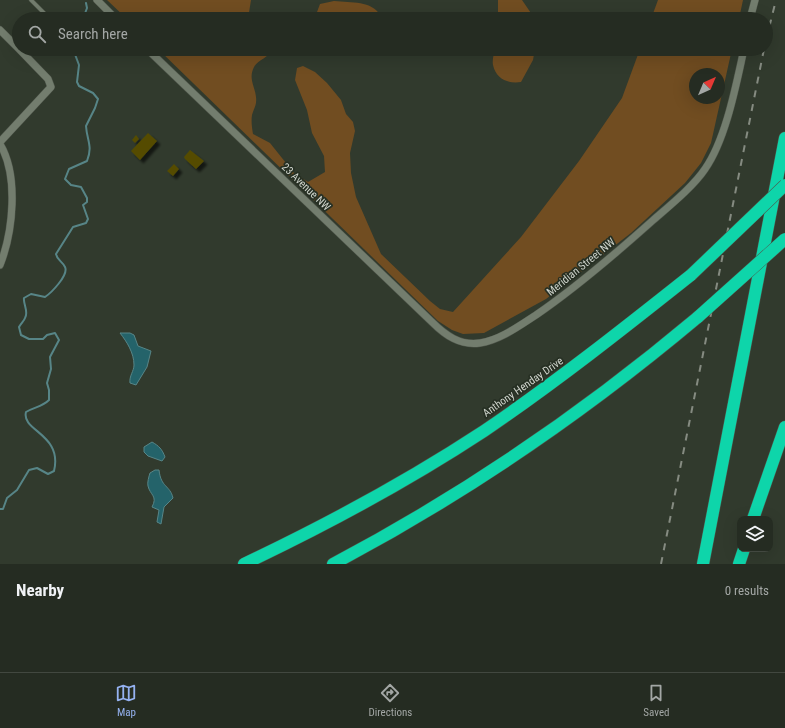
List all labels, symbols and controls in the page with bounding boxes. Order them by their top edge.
search box [12,12,773,56]
icon: search [26,23,48,45]
text: Search here [58,25,128,43]
north arrow [689,68,725,104]
street label: 23 Avenue NW [279,161,334,214]
street label: Meridian Street NW [544,235,618,298]
street label: Anthony Henday Drive [480,354,566,420]
map controls [737,516,773,552]
button: layers [737,516,773,552]
text: Nearby [16,580,64,600]
text: 0 results [725,583,769,598]
tab: Map [115,682,137,719]
tab: Directions [368,682,412,719]
tab: Saved [643,682,670,719]

